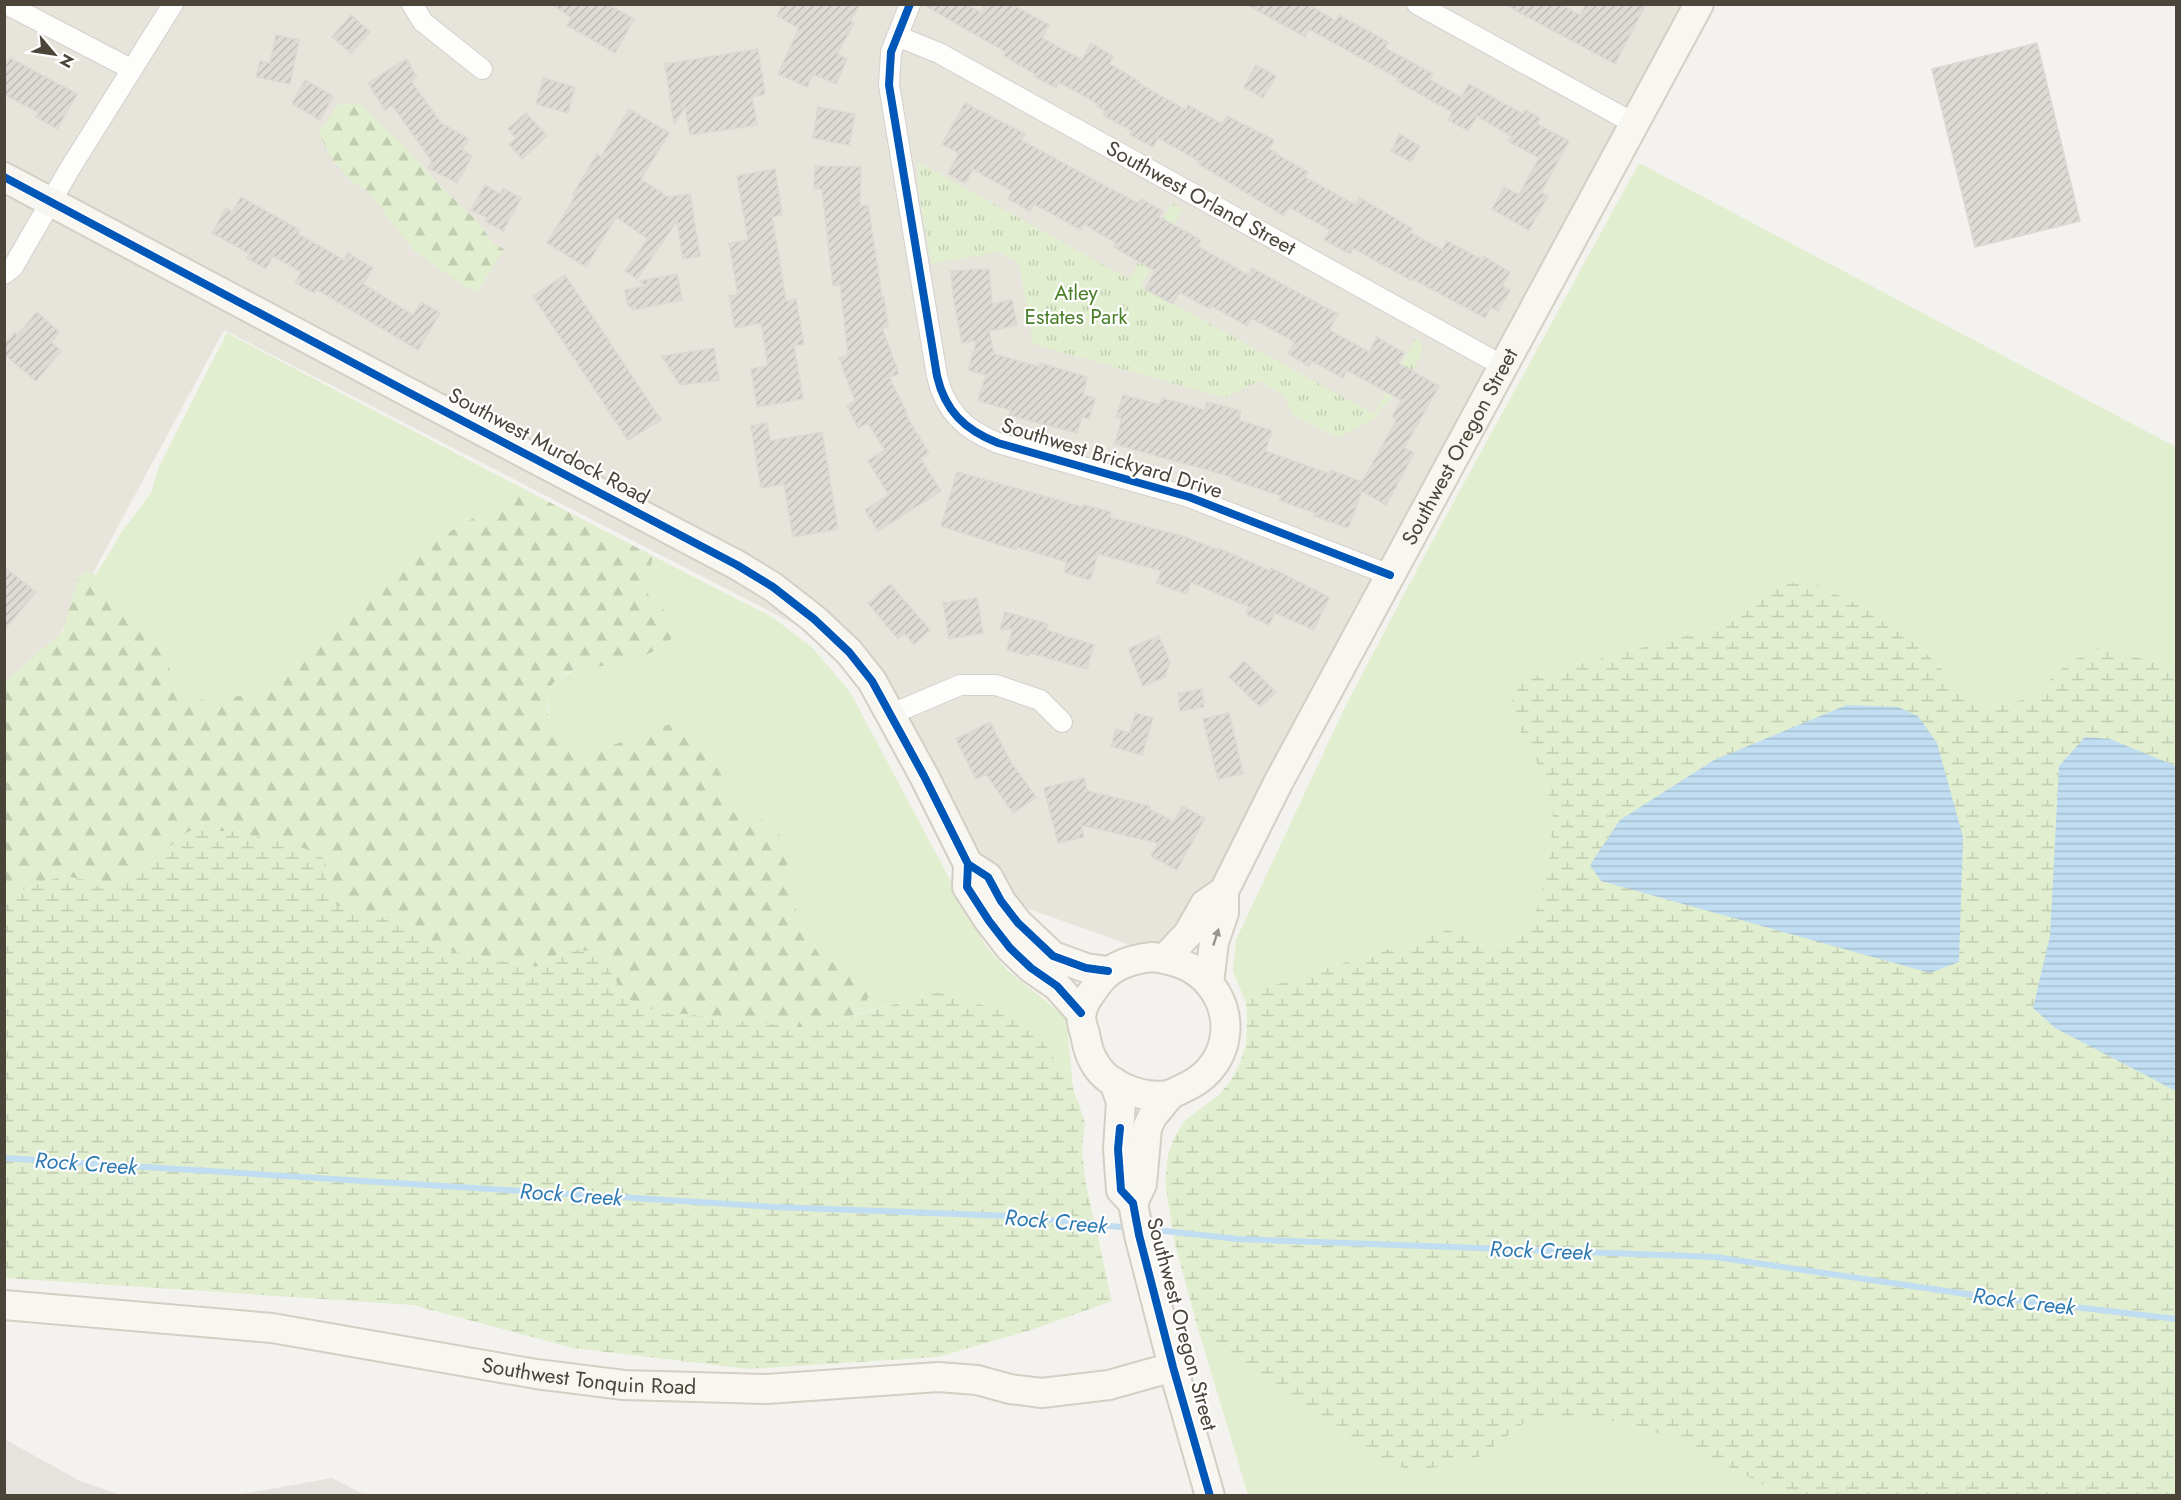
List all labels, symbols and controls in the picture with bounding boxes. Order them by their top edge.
north arrow [24,24,84,84]
text: N [54,50,80,72]
street label: Southwest Orland Street [1101,133,1301,263]
park label: Atley Estates Park [1024,278,1128,332]
street label: Southwest Oregon Street [1394,343,1525,551]
street label: Southwest Murdock Road [443,380,655,512]
street label: Southwest Brickyard Drive [998,410,1227,506]
one-way arrow [1212,928,1221,946]
water label: Rock Creek [34,1143,140,1183]
water label: Rock Creek [519,1174,625,1214]
water label: Rock Creek [1003,1201,1110,1242]
street label: Southwest Oregon Street [1139,1214,1225,1434]
water label: Rock Creek [1489,1232,1595,1268]
water label: Rock Creek [1971,1279,2079,1323]
street label: Southwest Tonquin Road [479,1350,697,1402]

